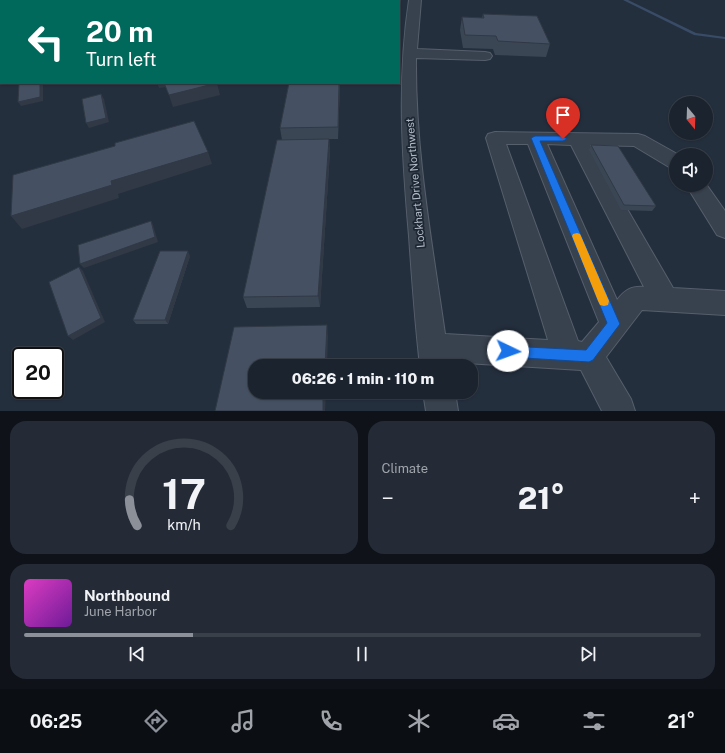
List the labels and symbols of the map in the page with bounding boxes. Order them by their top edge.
north arrow [669,96,713,140]
pin [546,98,580,139]
street label: Lockhart Drive Northwest [403,118,427,248]
position arrow [487,330,529,372]
speed limit sign: 20 [12,347,64,399]

